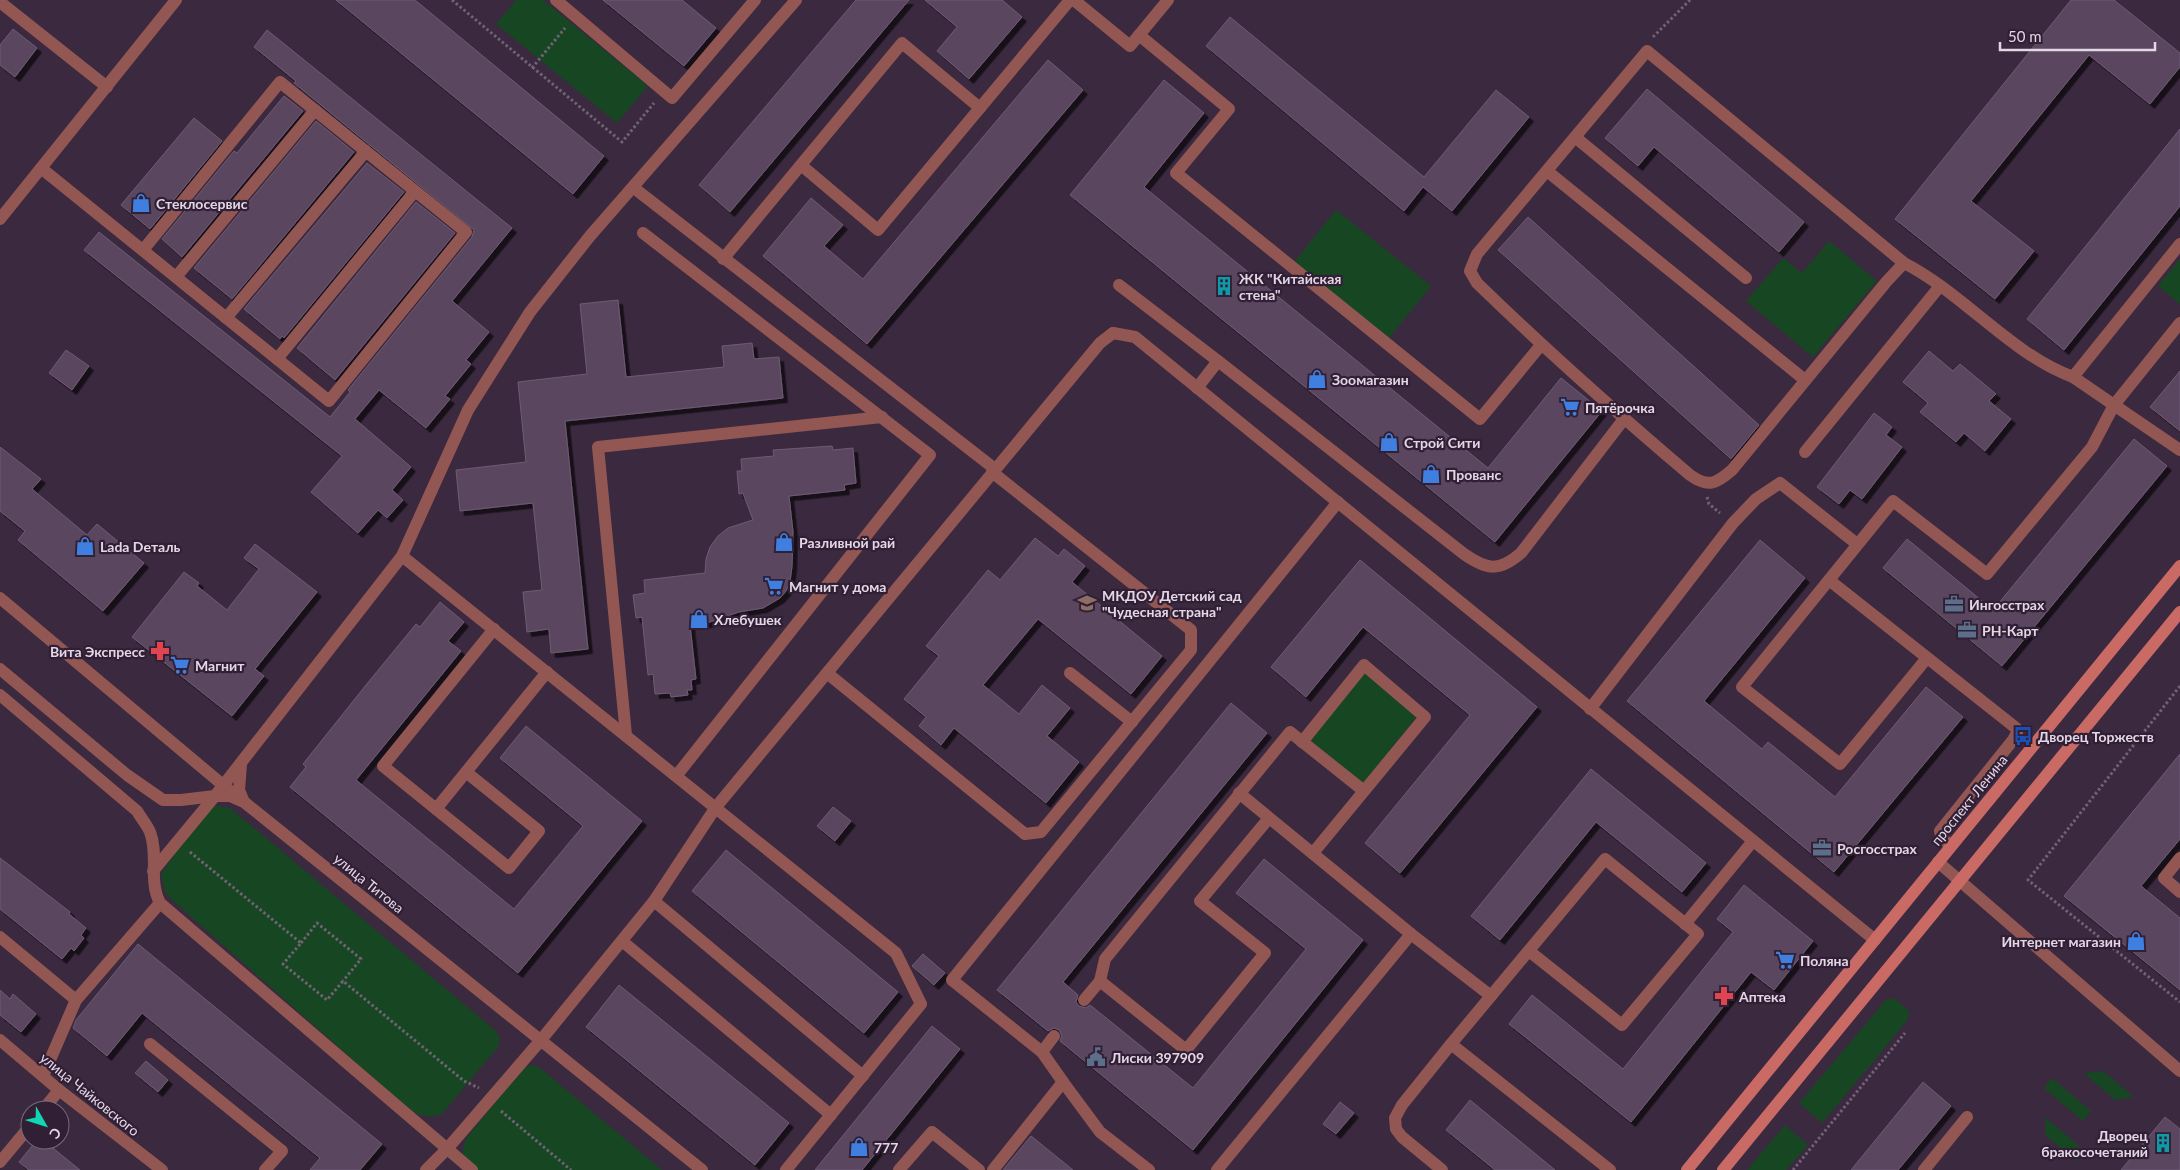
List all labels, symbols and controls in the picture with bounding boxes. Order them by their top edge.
scale bar [2000,20,2155,52]
text: 50 m [2008,27,2042,45]
shop icon: Стеклосервис [130,192,152,214]
place label: Стеклосервис [156,195,248,212]
place label: ЖК "Китайская стена" [1239,270,1341,303]
building icon: ЖК "Китайская стена" [1213,275,1235,297]
shop icon: Зоомагазин [1306,368,1328,390]
place label: Зоомагазин [1332,371,1409,388]
supermarket icon: Пятёрочка [1559,396,1581,418]
place label: Пятёрочка [1585,399,1655,416]
shop icon: Строй Сити [1378,431,1400,453]
place label: Строй Сити [1404,434,1480,451]
shop icon: Прованс [1420,463,1442,485]
place label: Прованс [1446,466,1501,483]
shop icon: Разливной рай [773,531,795,553]
place label: Разливной рай [799,534,895,551]
shop icon: Lada Dеталь [74,535,96,557]
place label: Lada Dеталь [100,538,181,555]
supermarket icon: Магнит у дома [763,575,785,597]
place label: Магнит у дома [789,578,886,595]
place label: МКДОУ Детский сад "Чудесная страна" [1102,587,1242,620]
school or university icon: МКДОУ Детский сад "Чудесная страна" [1076,592,1098,614]
office icon: Ингосстрах [1943,593,1965,615]
place label: Ингосстрах [1969,596,2045,613]
shop icon: Хлебушек [688,608,710,630]
place label: Хлебушек [714,611,782,628]
office icon: РН-Карт [1956,619,1978,641]
place label: РН-Карт [1982,622,2039,639]
pharmacy icon: Вита Экспресс [149,640,171,662]
place label: Вита Экспресс [50,643,145,660]
supermarket icon: Магнит [169,654,191,676]
place label: Магнит [195,657,245,674]
bus stop icon: Дворец Торжеств [2012,725,2034,747]
place label: Дворец Торжеств [2038,728,2154,745]
street label: проспект Ленина [1927,751,2011,849]
office icon: Росгосстрах [1811,837,1833,859]
place label: Росгосстрах [1837,840,1917,857]
street label: улица Титова [331,850,408,916]
shop icon: Интернет магазин [2125,930,2147,952]
place label: Интернет магазин [2001,933,2121,950]
supermarket icon: Поляна [1774,949,1796,971]
place label: Поляна [1800,952,1849,969]
pharmacy icon: Аптека [1713,985,1735,1007]
place label: Аптека [1738,988,1786,1005]
public building icon: Лиски 397909 [1085,1046,1107,1068]
street label: улица Чайковского [37,1049,143,1139]
place label: Лиски 397909 [1110,1049,1204,1066]
north arrow [20,1100,70,1150]
text: С [46,1125,65,1143]
place label: Дворец бракосочетаний [2041,1127,2148,1160]
building icon: Дворец бракосочетаний [2152,1132,2174,1154]
shop icon: 777 [848,1136,870,1158]
place label: 777 [874,1139,898,1156]

